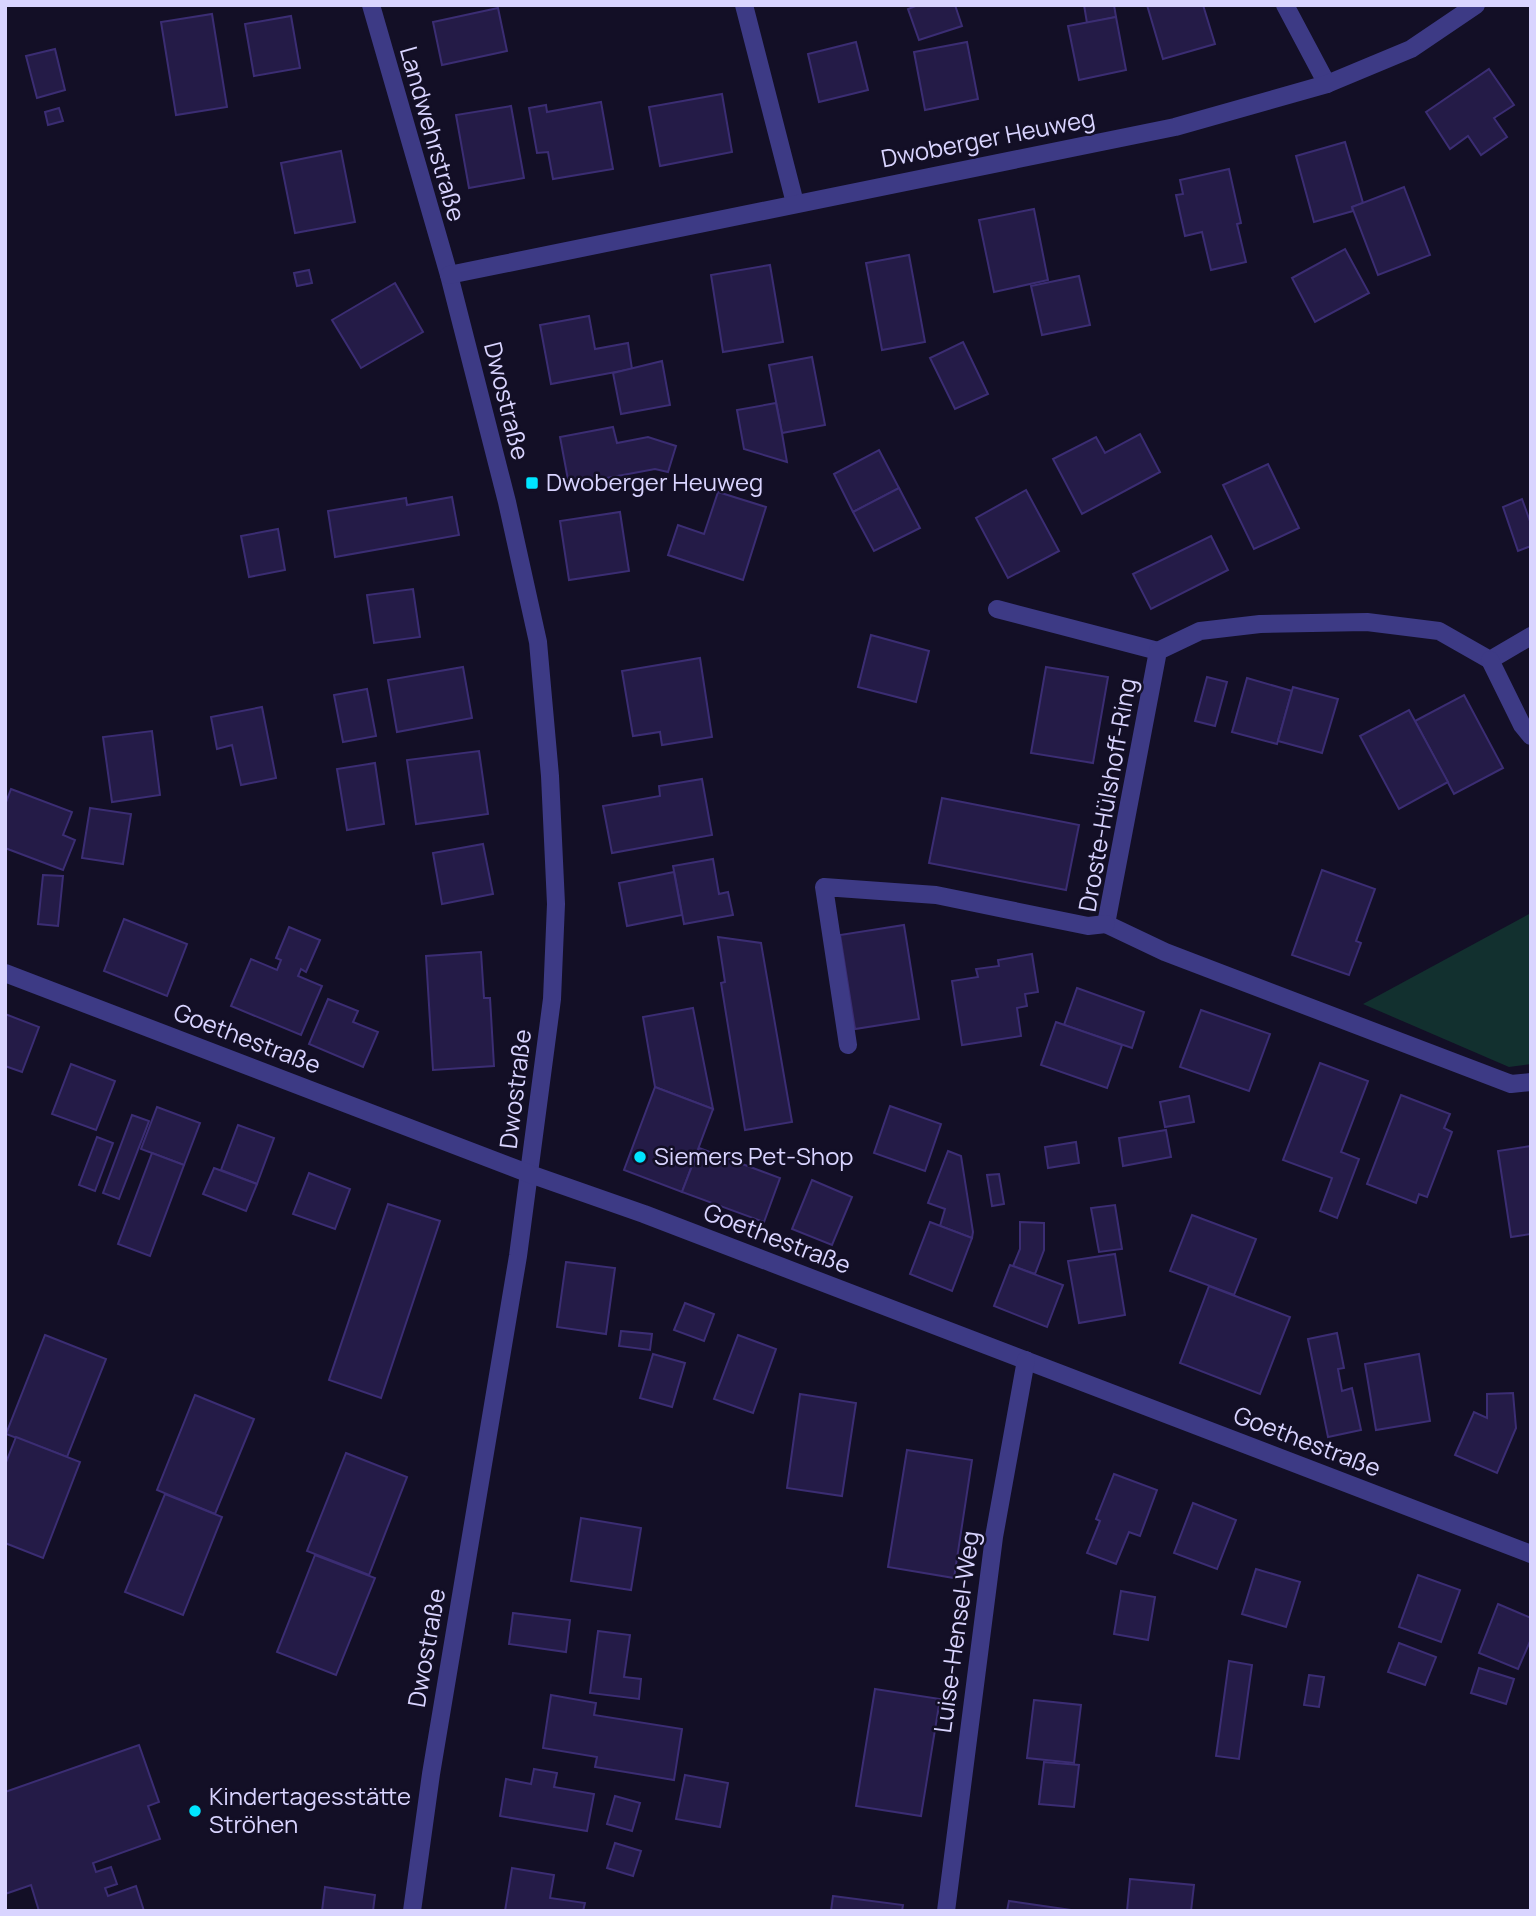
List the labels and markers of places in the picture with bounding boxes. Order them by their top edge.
place label: Dwoberger Heuweg [546,465,763,498]
marker: Dwoberger Heuweg [524,475,540,491]
place label: Siemers Pet-Shop [654,1139,854,1172]
marker: Siemers Pet-Shop [632,1149,648,1165]
place label: Kindertagesstätte Ströhen [209,1779,411,1840]
marker: Kindertagesstätte Ströhen [187,1803,203,1819]

